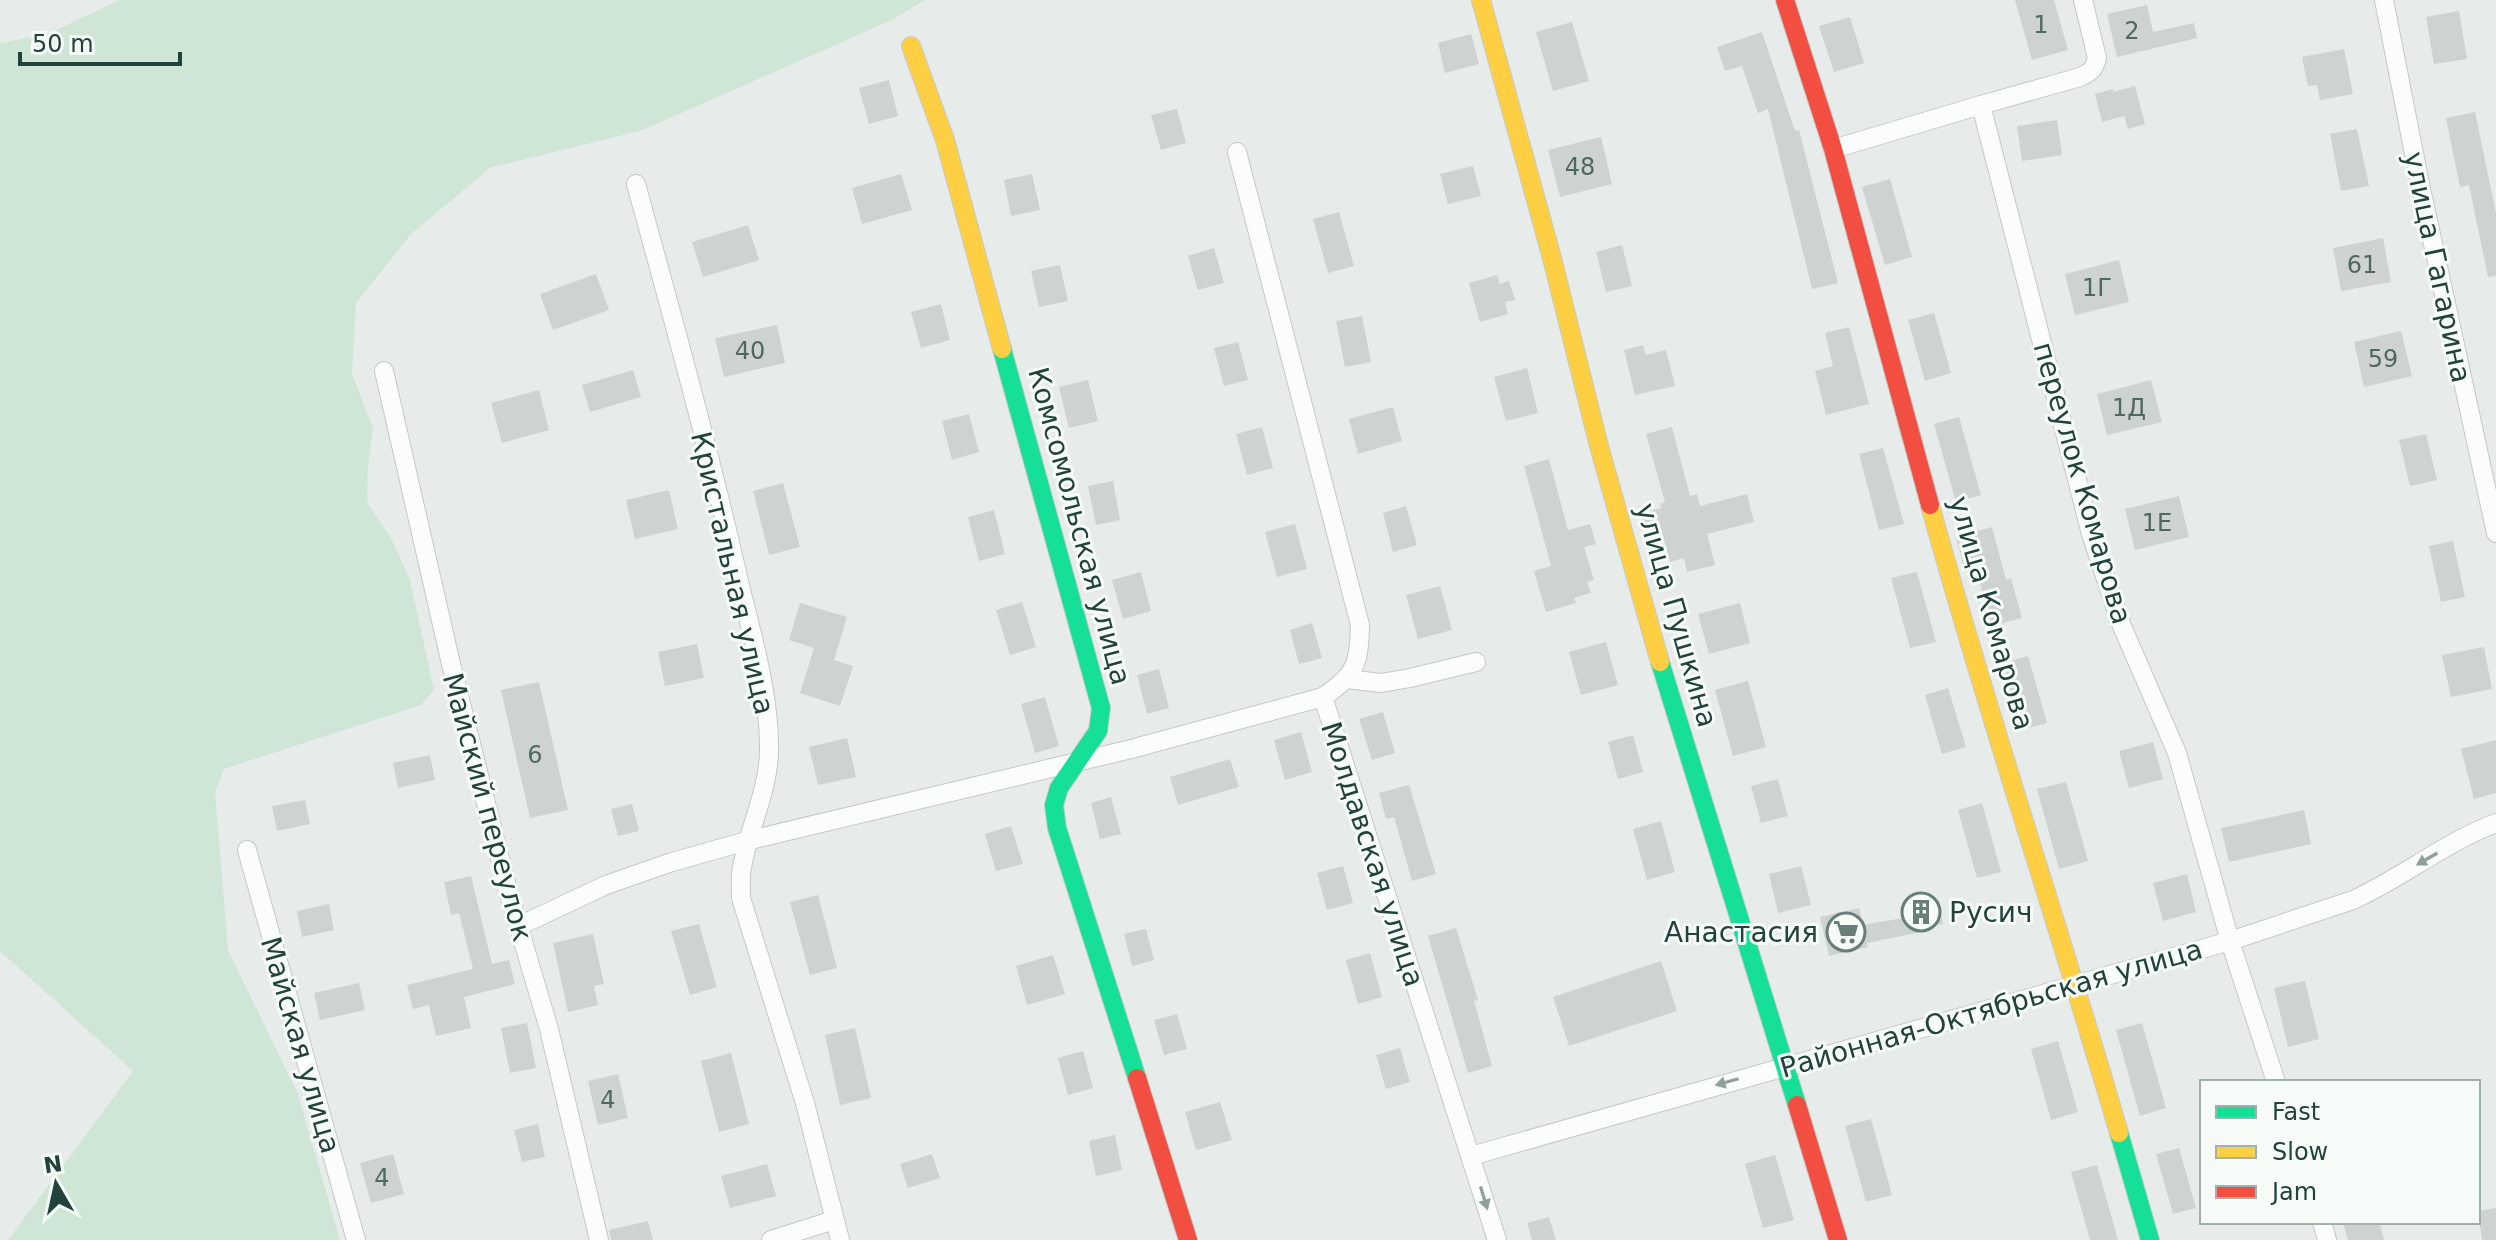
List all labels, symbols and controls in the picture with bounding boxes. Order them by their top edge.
house number: 1 [2033,11,2049,39]
scale bar [20,16,180,66]
house number: 2 [2124,17,2140,45]
text: 50 m [32,30,94,58]
street label: улица Гагарина [2397,149,2478,386]
house number: 48 [1565,153,1595,181]
house number: 61 [2347,251,2377,279]
house number: 1Г [2082,274,2112,302]
house number: 40 [735,337,765,365]
street label: переулок Комарова [2026,338,2139,628]
house number: 59 [2368,345,2398,373]
street label: Комсомольская улица [1021,364,1138,689]
house number: 1Д [2112,394,2146,422]
street label: Кристальная улица [684,429,781,718]
street label: улица Комарова [1942,492,2041,734]
street label: улица Пушкина [1629,499,1724,731]
house number: 1Е [2142,509,2172,537]
street label: Майский переулок [436,669,539,945]
street label: Молдавская улица [1314,718,1431,991]
house number: 6 [527,741,543,769]
one-way arrow [2416,852,2438,866]
building icon: Русич [1900,891,1942,933]
place label: Русич [1949,896,2033,929]
supermarket icon: Анастасия [1825,911,1867,953]
place label: Анастасия [1664,916,1818,949]
street label: Районная-Октябрьская улица [1776,932,2206,1085]
street label: Майская улица [254,933,347,1157]
one-way arrow [1715,1076,1739,1089]
legend [2200,1080,2480,1224]
house number: 4 [600,1086,616,1114]
text: Fast [2272,1098,2320,1126]
text: Slow [2272,1138,2328,1166]
north arrow [16,1144,96,1224]
text: N [42,1151,64,1179]
house number: 4 [374,1164,390,1192]
text: Jam [2270,1178,2317,1206]
one-way arrow [1478,1186,1491,1210]

